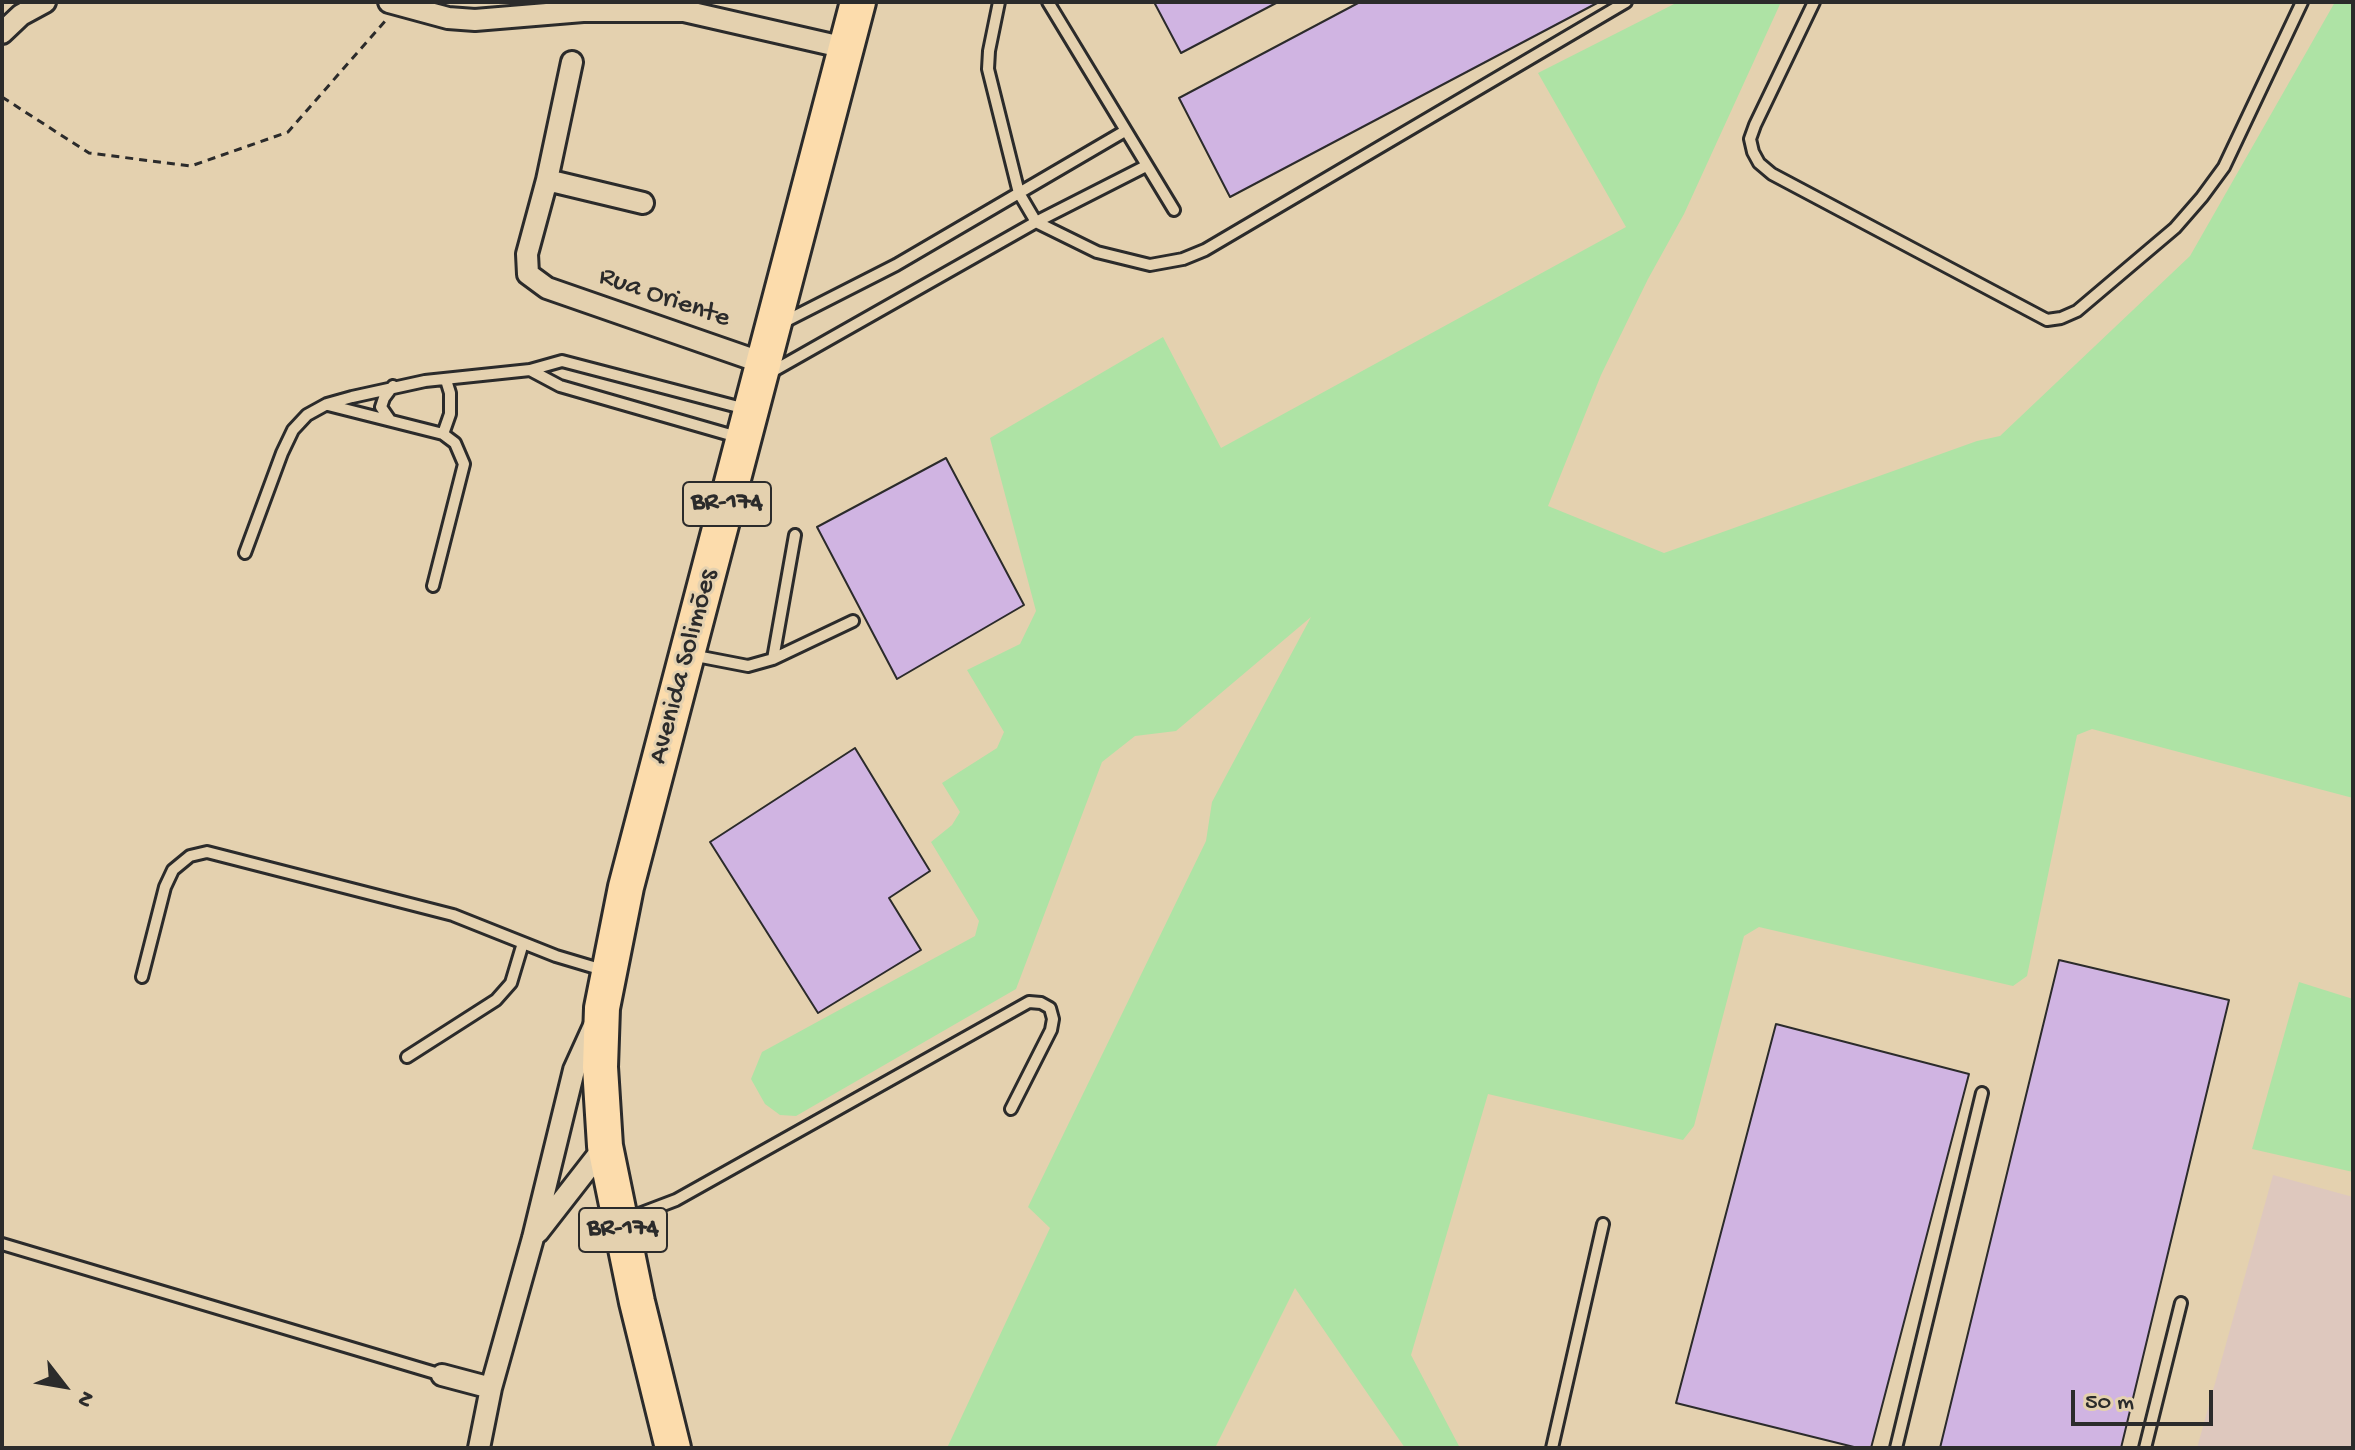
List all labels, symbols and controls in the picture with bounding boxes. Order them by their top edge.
street label: Rua Oriente [594,261,734,337]
road number: BR-174 [683,482,771,526]
street label: Avenida Solimões [643,566,727,768]
road number: BR-174 [579,1208,667,1252]
north arrow [24,1346,104,1426]
scale bar [2075,1374,2217,1424]
text: N [70,1386,99,1411]
text: 50 m [2085,1389,2134,1418]

